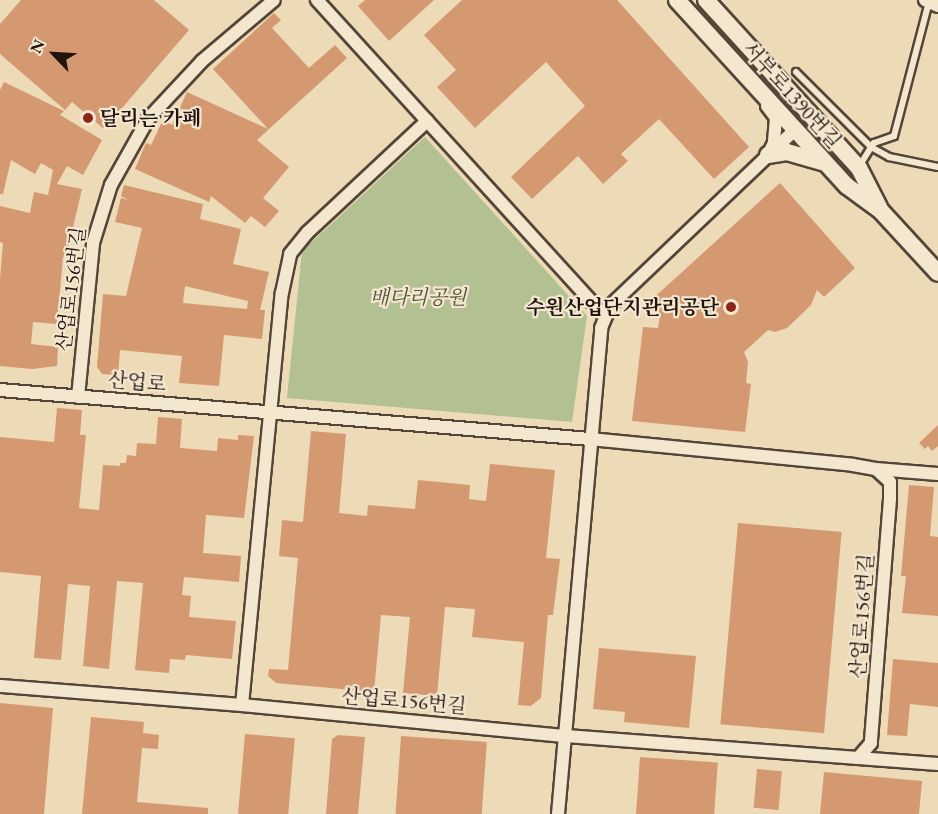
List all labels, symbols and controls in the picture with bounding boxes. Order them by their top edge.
north arrow [24,24,84,84]
text: N [25,36,49,56]
street label: 서부로1390번길 [738,37,846,153]
place label: 달리는 카페 [100,106,201,130]
marker: 달리는 카페 [81,111,95,125]
street label: 산업로156번길 [51,225,91,353]
park label: 배다리공원 [370,285,466,309]
place label: 수원산업단지관리공단 [526,295,719,319]
marker: 수원산업단지관리공단 [724,300,738,314]
street label: 산업로 [107,368,167,396]
street label: 산업로156번길 [846,553,878,679]
street label: 산업로156번길 [340,684,468,718]

